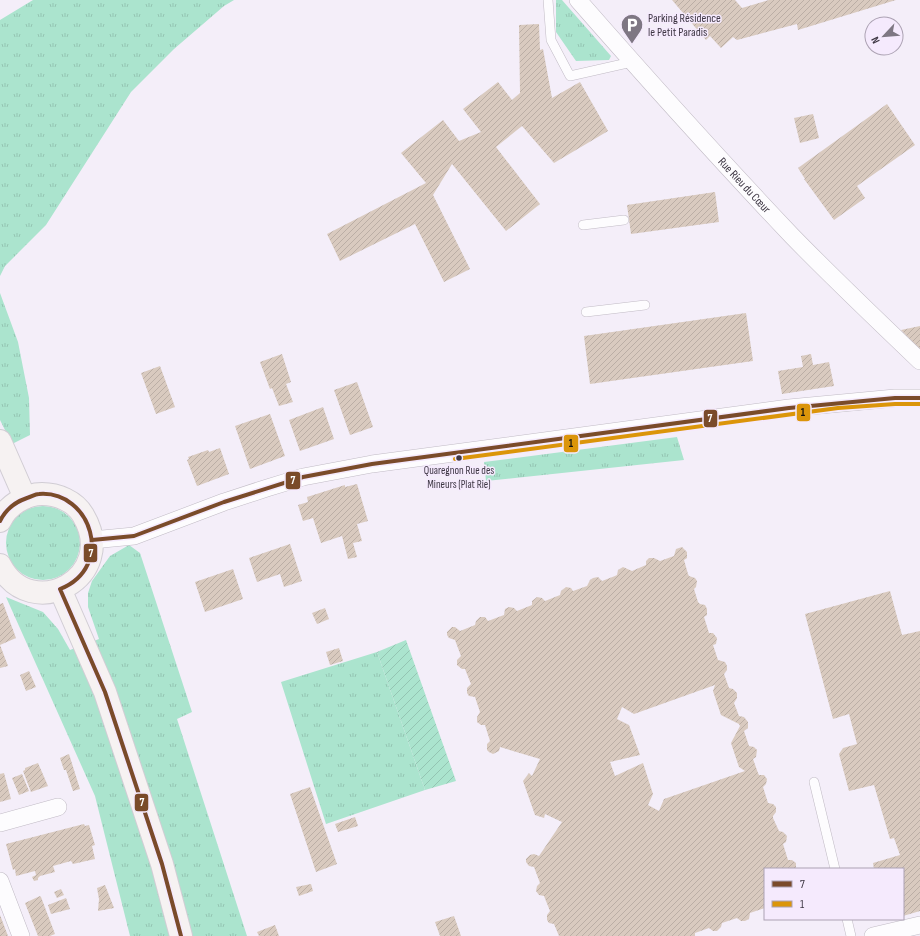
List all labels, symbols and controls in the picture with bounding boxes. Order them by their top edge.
place label: Parking Résidence le Petit Paradis [648,11,721,40]
parking icon: Parking Résidence le Petit Paradis [619,12,645,45]
north arrow [864,16,904,56]
text: N [868,35,883,46]
street label: Rue Rieu du Cœur [715,154,774,217]
line badge: 1 [796,403,811,422]
text: 1 [801,406,806,419]
line badge: 7 [703,409,718,428]
text: 7 [708,412,713,425]
line badge: 1 [563,434,579,453]
text: 1 [569,437,574,450]
marker: Quaregnon Rue des Mineurs (Plat Rie) [454,453,464,463]
place label: Quaregnon Rue des Mineurs (Plat Rie) [424,464,494,491]
line badge: 7 [285,471,301,490]
text: 7 [291,474,296,487]
line badge: 7 [83,543,98,563]
text: 7 [89,547,94,560]
line badge: 7 [134,793,149,812]
text: 7 [140,796,145,809]
legend [764,868,904,920]
text: 7 [800,877,805,892]
text: 1 [800,897,805,912]

